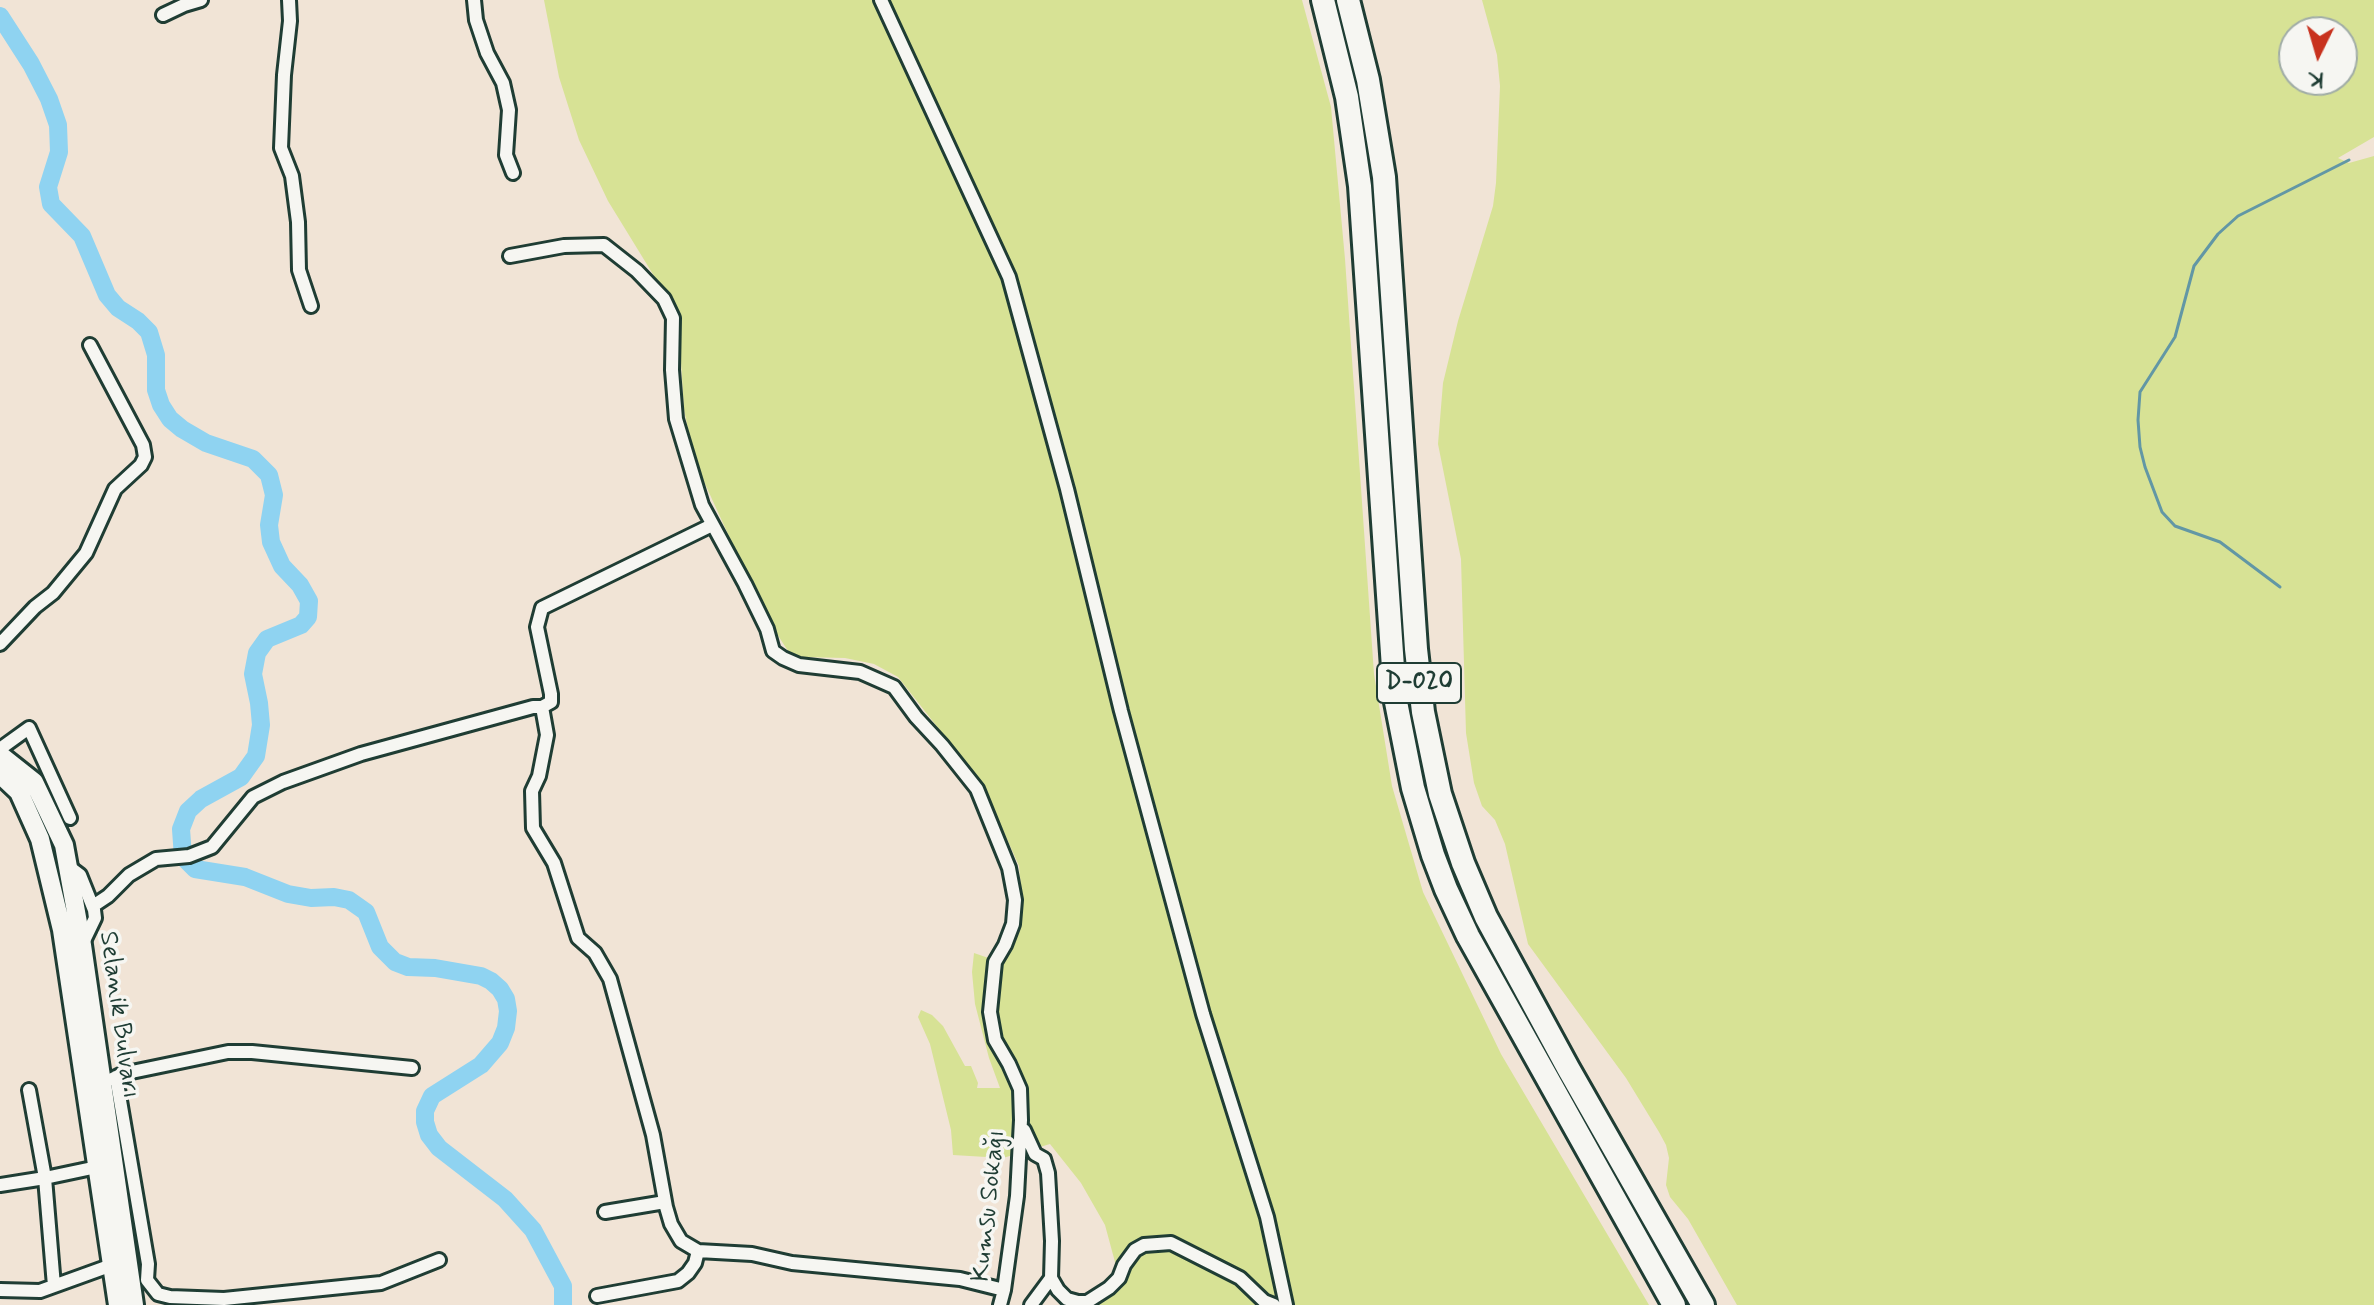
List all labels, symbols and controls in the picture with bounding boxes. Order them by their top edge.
north arrow [2278,16,2358,96]
text: K [2307,63,2325,93]
road number: D-020 [1377,663,1461,703]
street label: Selanik Bulvarı [91,929,145,1101]
street label: Kumsu Sokağı [967,1128,1013,1284]

